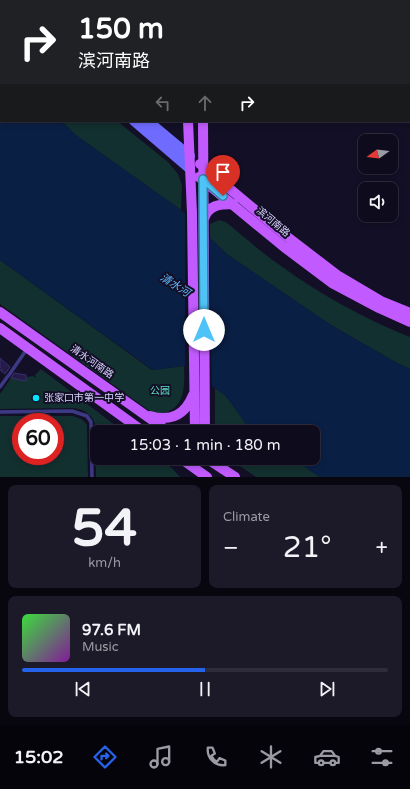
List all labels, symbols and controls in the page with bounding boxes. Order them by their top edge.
text: 150 m [78,12,164,46]
icon: right [12,16,64,68]
text: 滨河南路 [78,50,150,72]
icon: left [152,92,174,114]
icon: ahead [194,92,216,114]
icon: right [236,92,258,114]
north arrow [358,134,398,174]
map controls [358,134,398,222]
pin [206,155,240,196]
icon: arrive [212,161,234,183]
button: sound [358,182,398,222]
street label: 滨河南路 [254,205,292,239]
water label: 清水河 [158,271,194,300]
position arrow [183,309,225,351]
street label: 清水河南路 [68,343,116,381]
park label: 公园 [150,385,170,397]
place label: 张家口市第一中学 [44,392,124,404]
marker: 张家口市第一中学 [31,393,41,403]
speed limit sign: 60 [12,413,64,465]
text: 15:03 · 1 min · 180 m [130,436,280,454]
text: 54 [72,497,137,560]
text: Climate [223,509,270,525]
text: 21° [283,529,332,566]
text: − [223,535,239,561]
text: + [376,535,388,561]
text: km/h [88,555,121,571]
text: 97.6 FM [82,621,141,639]
text: Music [82,639,119,655]
icon: previous [72,678,94,700]
icon: pause [194,678,216,700]
icon: next [316,678,338,700]
icon: directions [91,743,119,771]
icon: music [147,743,175,771]
icon: phone [202,743,230,771]
icon: climate [257,743,285,771]
icon: car [313,743,341,771]
icon: filters [368,743,396,771]
text: 15:02 [14,746,64,768]

